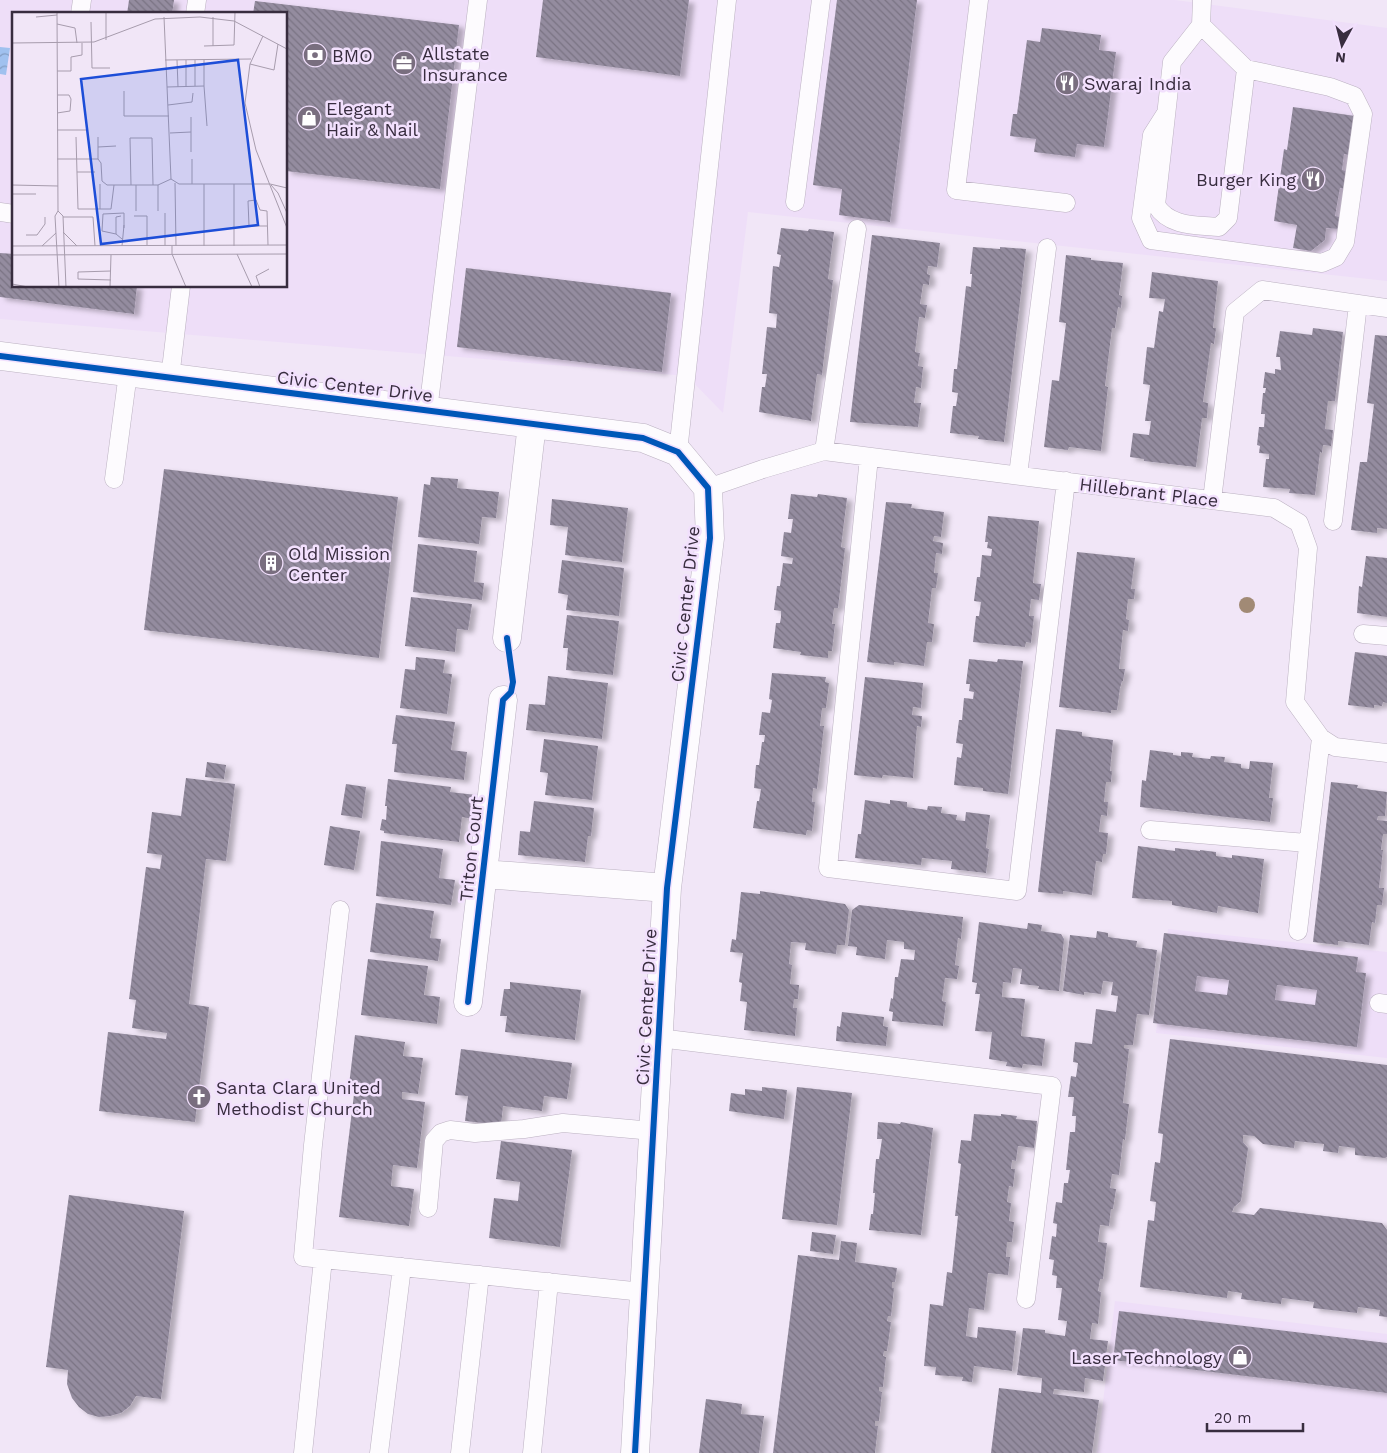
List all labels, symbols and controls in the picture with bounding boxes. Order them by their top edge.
inset map [12,12,288,288]
north arrow [1317,20,1367,70]
bank icon: BMO [302,42,328,68]
place label: Allstate Insurance [422,43,508,85]
place label: BMO [332,45,373,66]
text: N [1334,49,1347,66]
office icon: Allstate Insurance [391,50,417,76]
restaurant icon: Swaraj India [1054,70,1080,96]
place label: Swaraj India [1084,73,1191,94]
place label: Elegant Hair & Nail [326,98,419,140]
shop icon: Elegant Hair & Nail [296,105,322,131]
restaurant icon: Burger King [1300,166,1326,192]
place label: Burger King [1196,169,1296,190]
street label: Civic Center Drive [276,366,434,406]
street label: Hillebrant Place [1078,473,1220,511]
street label: Civic Center Drive [666,525,704,683]
place label: Old Mission Center [288,543,390,585]
building icon: Old Mission Center [258,550,284,576]
street label: Triton Court [455,795,487,903]
street label: Civic Center Drive [631,928,661,1086]
place label: Santa Clara United Methodist Church [216,1077,381,1119]
church icon: Santa Clara United Methodist Church [186,1084,212,1110]
shop icon: Laser Technology [1227,1344,1253,1370]
place label: Laser Technology [1071,1347,1223,1368]
scale bar [1207,1400,1303,1432]
text: 20 m [1214,1409,1252,1427]

